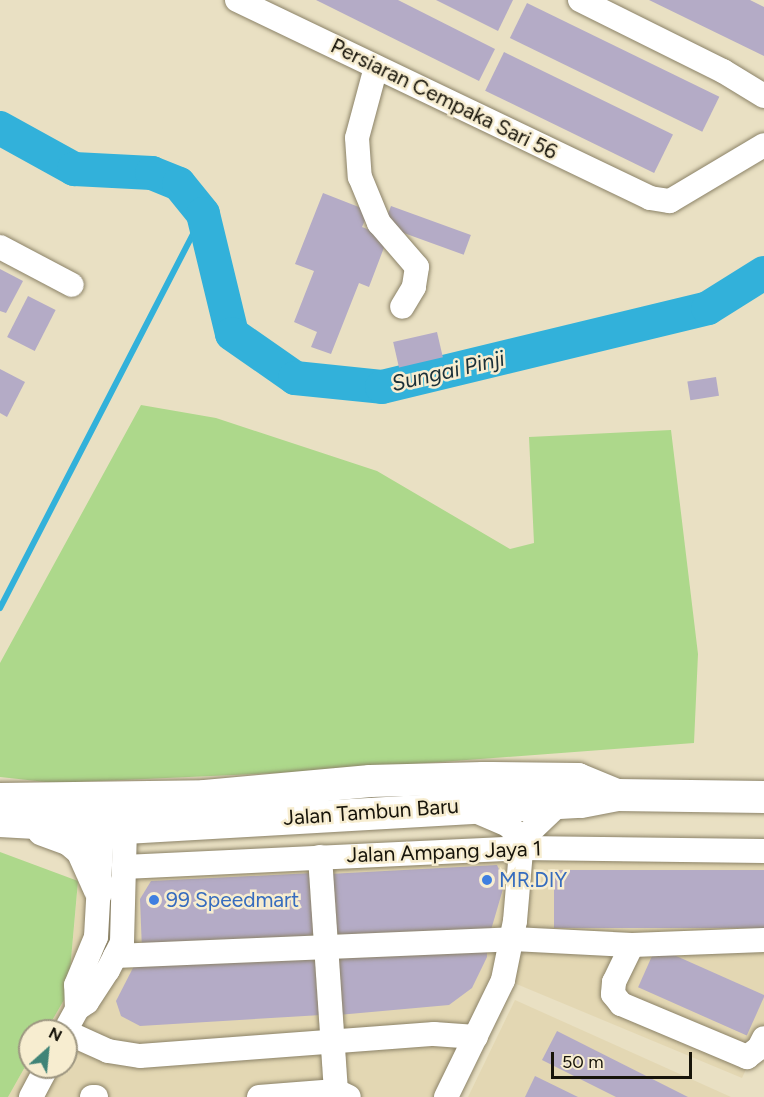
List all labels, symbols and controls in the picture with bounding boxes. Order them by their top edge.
street label: Persiaran Cempaka Sari 56 [327,33,561,165]
water label: Sungai Pinji [389,345,507,397]
street label: Jalan Tambun Baru [282,793,460,831]
street label: Jalan Ampang Jaya 1 [346,836,542,868]
place label: MR.DIY [499,867,567,893]
marker: MR.DIY [480,873,494,887]
place label: 99 Speedmart [166,887,299,913]
marker: 99 Speedmart [147,893,161,907]
north arrow [18,1019,78,1079]
text: N [46,1023,65,1046]
scale bar [554,1040,695,1078]
text: 50 m [562,1051,604,1073]

